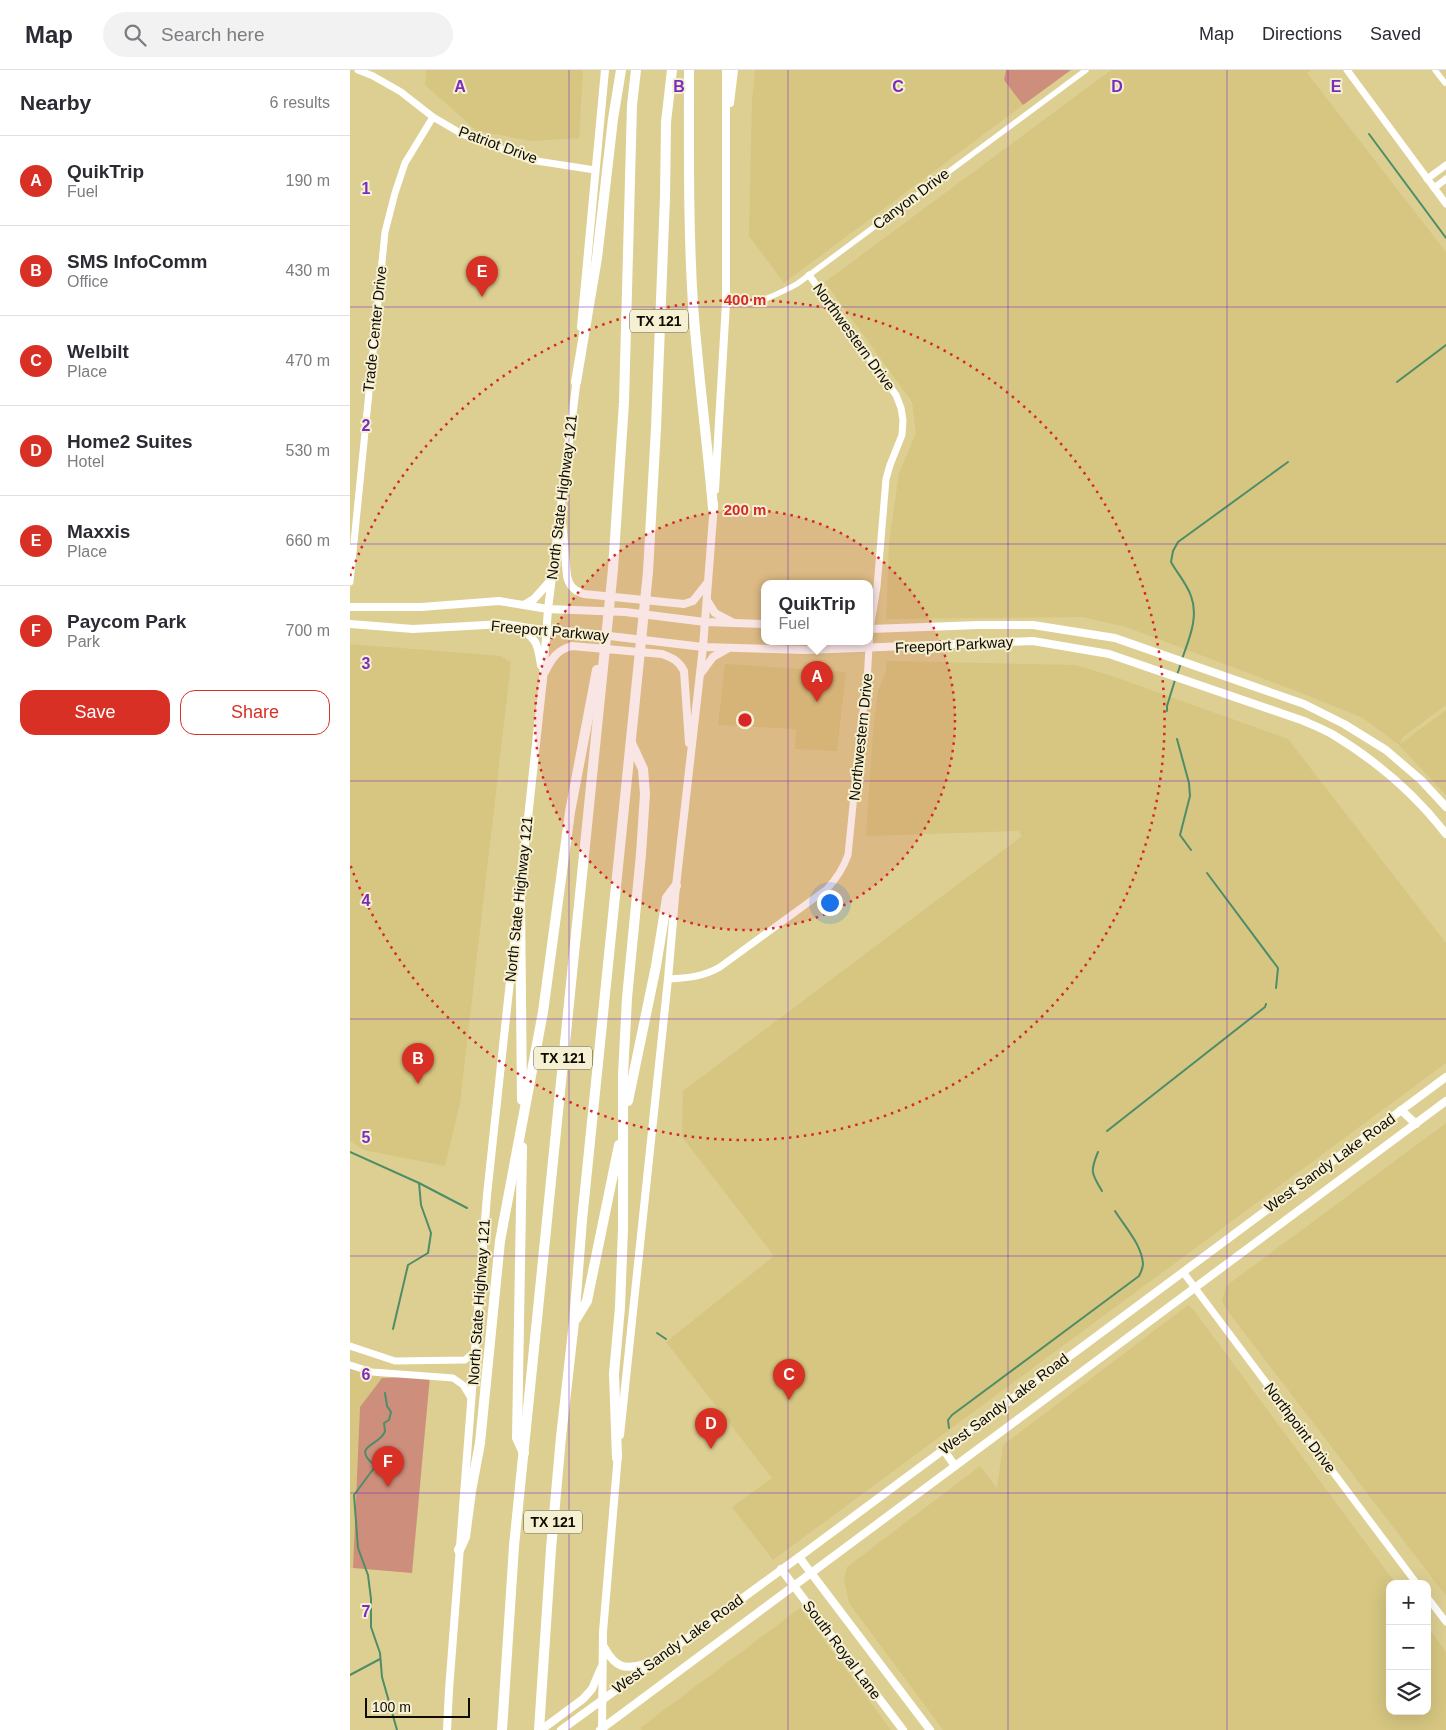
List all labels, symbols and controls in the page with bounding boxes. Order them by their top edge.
search box [103,12,453,57]
text: Map [25,21,73,48]
icon: search [121,21,149,49]
text: Search here [161,24,265,45]
text: Map [1199,24,1234,44]
text: Directions [1262,24,1342,44]
text: Saved [1370,24,1421,44]
text: A [454,78,466,95]
text: B [673,78,685,95]
text: C [892,78,904,95]
text: D [1111,78,1123,95]
text: E [1331,78,1342,95]
text: Nearby [20,91,91,114]
text: 6 results [270,94,330,111]
street label: Patriot Drive [456,122,540,167]
text: QuikTrip [67,161,144,182]
street label: Canyon Drive [869,164,952,233]
text: A [30,172,42,189]
text: 190 m [286,172,330,189]
text: 1 [362,180,371,197]
text: Fuel [67,183,98,200]
text: SMS InfoComm [67,251,207,272]
pin: E [466,256,498,297]
text: B [30,262,42,279]
text: 430 m [286,262,330,279]
street label: Trade Center Drive [359,265,390,393]
text: Office [67,273,109,290]
street label: Northwestern Drive [810,280,899,394]
text: 400 m [724,291,766,308]
road number: TX 121 [630,310,688,332]
text: Welbilt [67,341,129,362]
text: C [30,352,42,369]
text: 470 m [286,352,330,369]
text: Place [67,363,107,380]
street label: North State Highway 121 [543,413,580,581]
text: 2 [362,417,371,434]
text: Home2 Suites [67,431,193,452]
text: D [30,442,42,459]
text: 530 m [286,442,330,459]
text: Hotel [67,453,104,470]
text: 200 m [724,501,766,518]
text: Maxxis [67,521,130,542]
text: E [31,532,41,549]
text: 660 m [286,532,330,549]
text: Place [67,543,107,560]
popup [761,580,873,645]
text: QuikTrip [778,593,856,614]
text: Paycom Park [67,611,186,632]
text: Fuel [778,615,810,632]
street label: Freeport Parkway [490,617,610,644]
text: F [31,622,41,639]
text: 700 m [286,622,330,639]
text: Park [67,633,100,650]
street label: Freeport Parkway [894,633,1014,656]
text: 3 [362,655,371,672]
pin: A [801,661,833,702]
street label: Northwestern Drive [845,672,876,802]
button: Save [20,690,170,735]
button: Share [180,690,330,735]
centre of rings [736,711,754,729]
street label: North State Highway 121 [501,815,536,983]
your location [817,890,843,916]
text: 4 [362,892,371,909]
pin: B [402,1043,434,1084]
road number: TX 121 [534,1046,592,1070]
street label: West Sandy Lake Road [1261,1109,1398,1216]
text: 5 [362,1129,371,1146]
street label: North State Highway 121 [464,1218,493,1386]
street label: West Sandy Lake Road [936,1349,1072,1458]
pin: C [773,1359,805,1400]
text: 6 [362,1366,371,1383]
street label: Northpoint Drive [1261,1379,1340,1476]
pin: D [695,1408,727,1449]
pin: F [372,1446,404,1487]
road number: TX 121 [524,1510,582,1534]
map controls [1386,1580,1431,1715]
button: + [1386,1580,1431,1625]
street label: West Sandy Lake Road [609,1590,746,1697]
street label: South Royal Lane [800,1597,885,1702]
text: 7 [362,1603,371,1620]
button: − [1386,1625,1431,1670]
button: layers [1386,1670,1431,1715]
scale bar [365,1695,470,1718]
text: 100 m [372,1699,411,1715]

